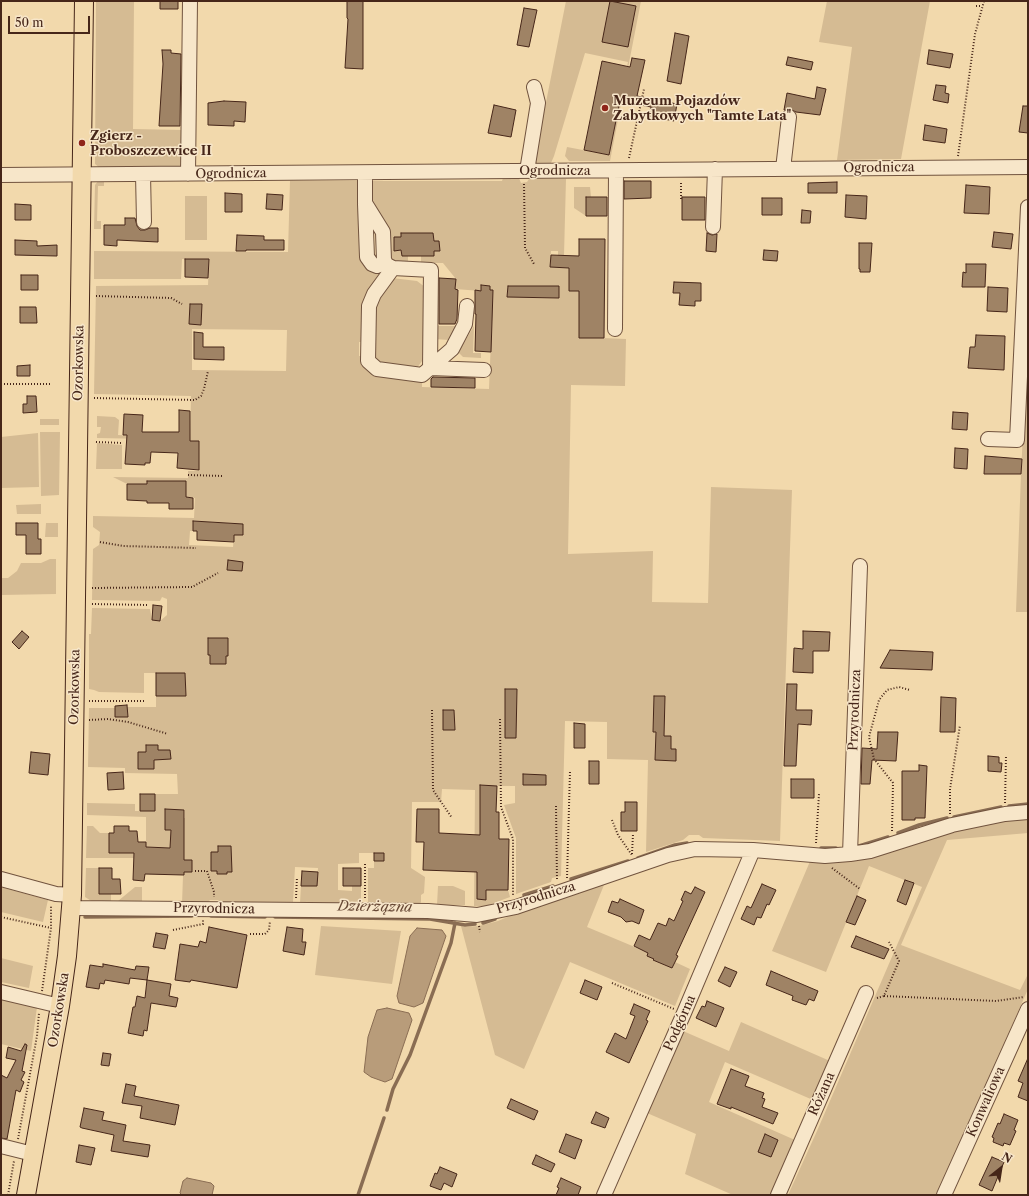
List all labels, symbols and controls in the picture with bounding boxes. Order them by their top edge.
scale bar [10,8,92,34]
text: 50 m [15,15,44,30]
place label: Muzeum Pojazdów Zabytkowych "Tamte Lata" [613,93,791,124]
marker: Muzeum Pojazdów Zabytkowych "Tamte Lata" [600,103,610,113]
place label: Zgierz - Proboszczewice II [90,128,212,159]
marker: Zgierz - Proboszczewice II [77,138,87,148]
street label: Ogrodnicza [843,160,915,176]
street label: Ogrodnicza [519,163,591,179]
street label: Ogrodnicza [195,166,267,182]
street label: Ozorkowska [71,325,87,401]
street label: Ozorkowska [67,649,83,725]
street label: Przyrodnicza [846,669,864,751]
street label: Przyrodnicza [495,879,577,917]
water label: Dzierżązna [337,898,413,916]
street label: Przyrodnicza [173,900,255,918]
street label: Ozorkowska [45,971,73,1049]
street label: Podgórna [661,993,699,1053]
street label: Konwaliowa [964,1064,1008,1140]
street label: Różana [806,1070,838,1118]
north arrow [981,1148,1021,1188]
text: N [999,1149,1015,1166]

